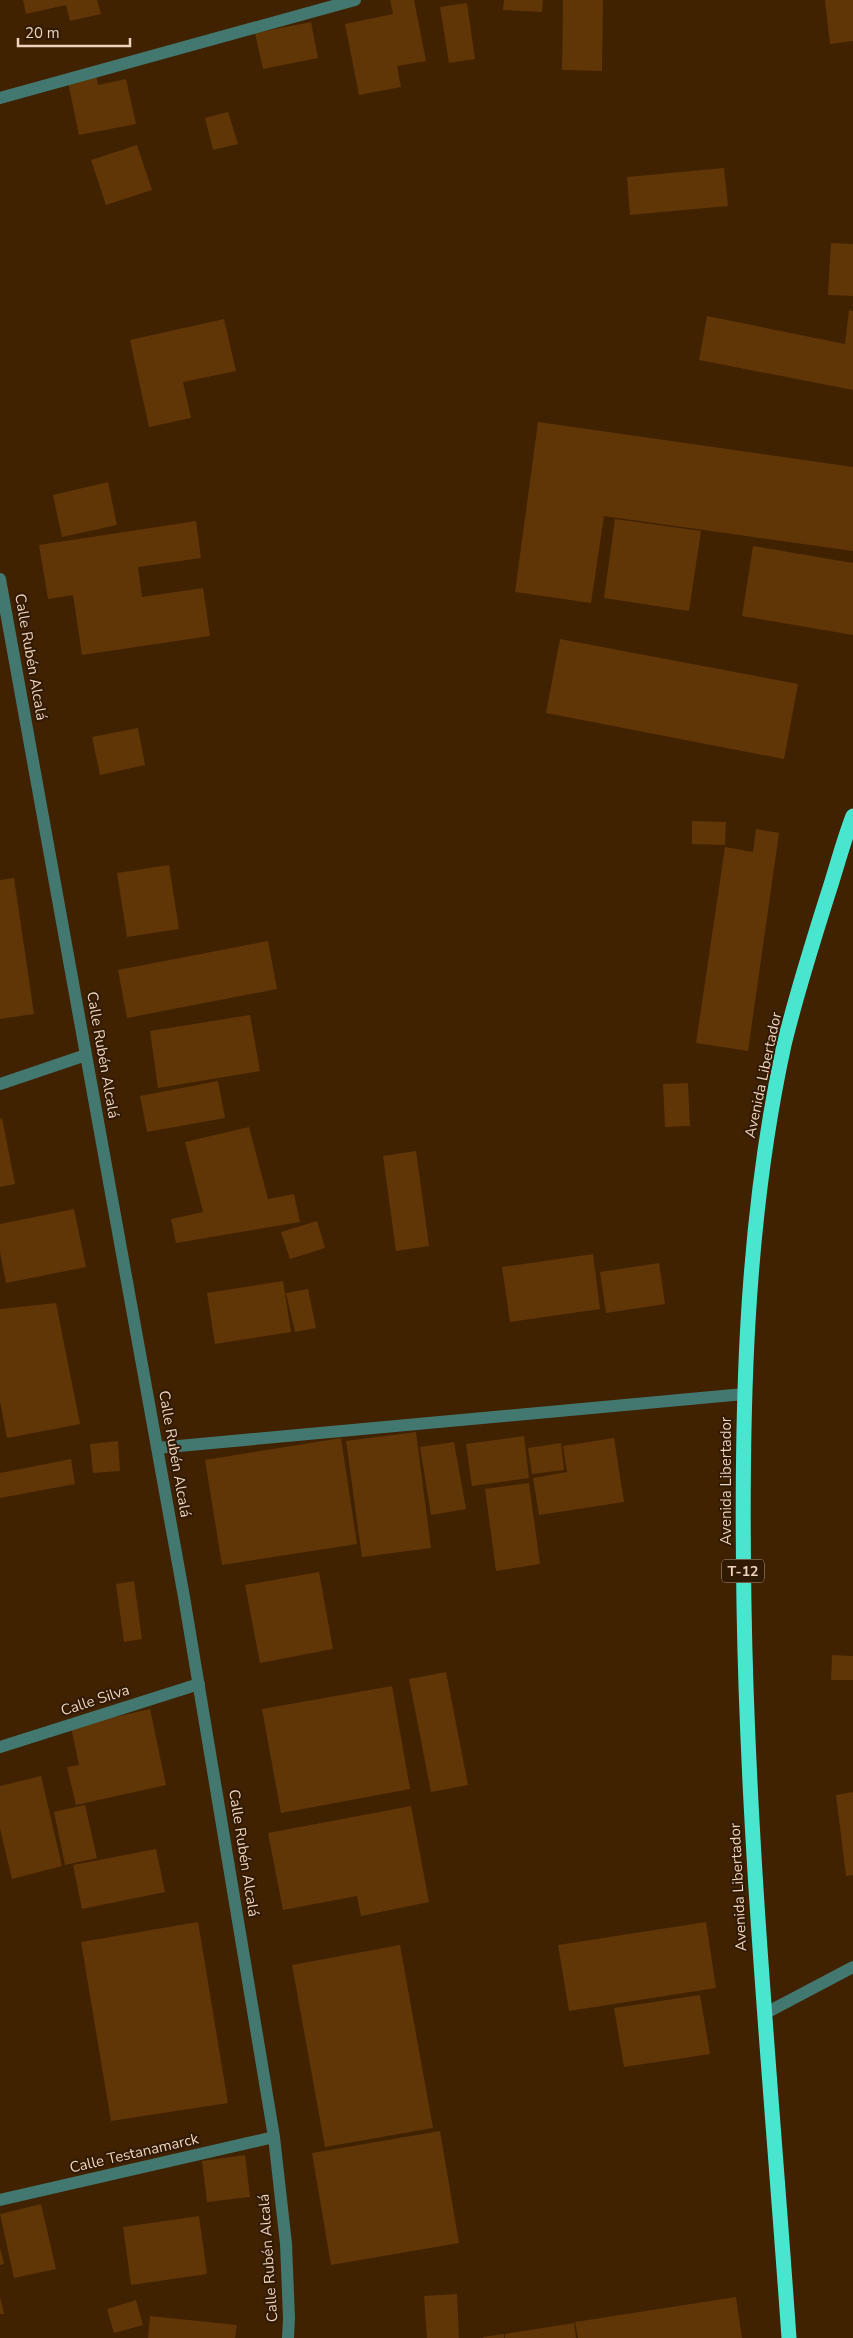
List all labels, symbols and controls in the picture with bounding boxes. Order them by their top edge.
scale bar [18,15,130,47]
text: 20 m [25,23,60,43]
street label: Calle Rubén Alcalá [10,592,52,722]
street label: Calle Rubén Alcalá [82,990,124,1120]
street label: Avenida Libertador [740,1009,786,1140]
street label: Calle Rubén Alcalá [154,1389,196,1519]
street label: Avenida Libertador [716,1416,736,1545]
road number: T-12 [722,1560,764,1582]
street label: Calle Silva [58,1680,132,1720]
street label: Calle Rubén Alcalá [224,1788,264,1918]
street label: Avenida Libertador [725,1822,751,1952]
street label: Calle Testanamarck [68,2128,201,2178]
street label: Calle Rubén Alcalá [254,2193,282,2323]

